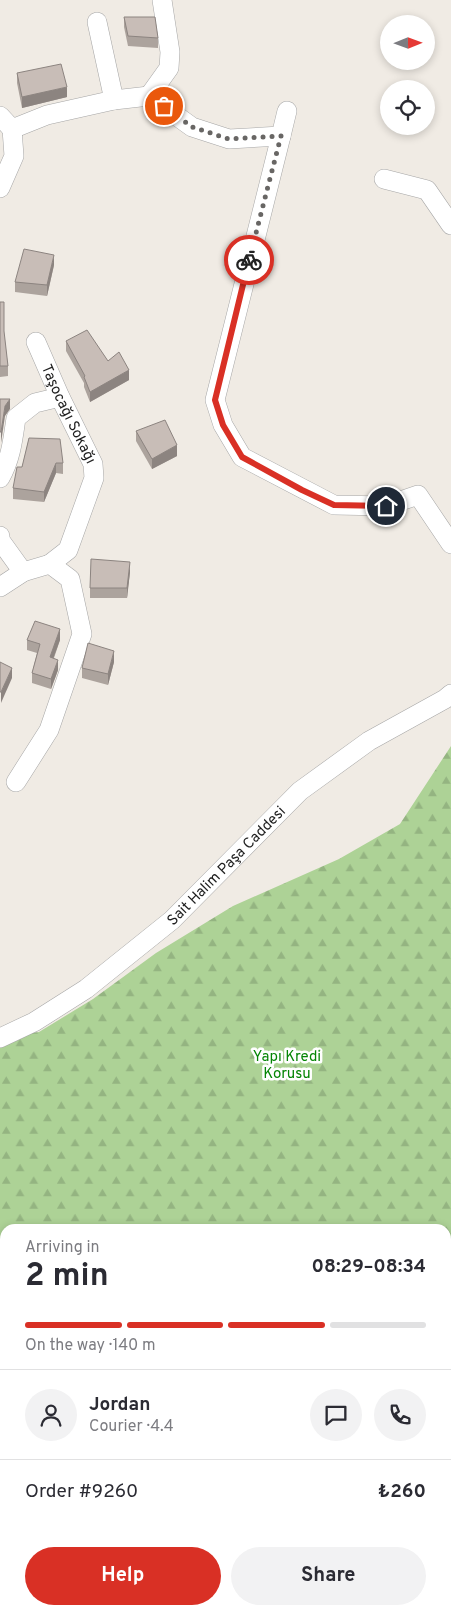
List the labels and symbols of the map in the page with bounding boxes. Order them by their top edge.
north arrow [380,15,435,70]
pin [143,85,185,127]
courier [224,235,274,285]
street label: Taşocağı Sokağı [36,362,99,467]
pin [365,485,407,527]
street label: Sait Halim Paşa Caddesi [164,803,290,930]
park label: Yapı Kredi Korusu [253,1048,321,1084]

